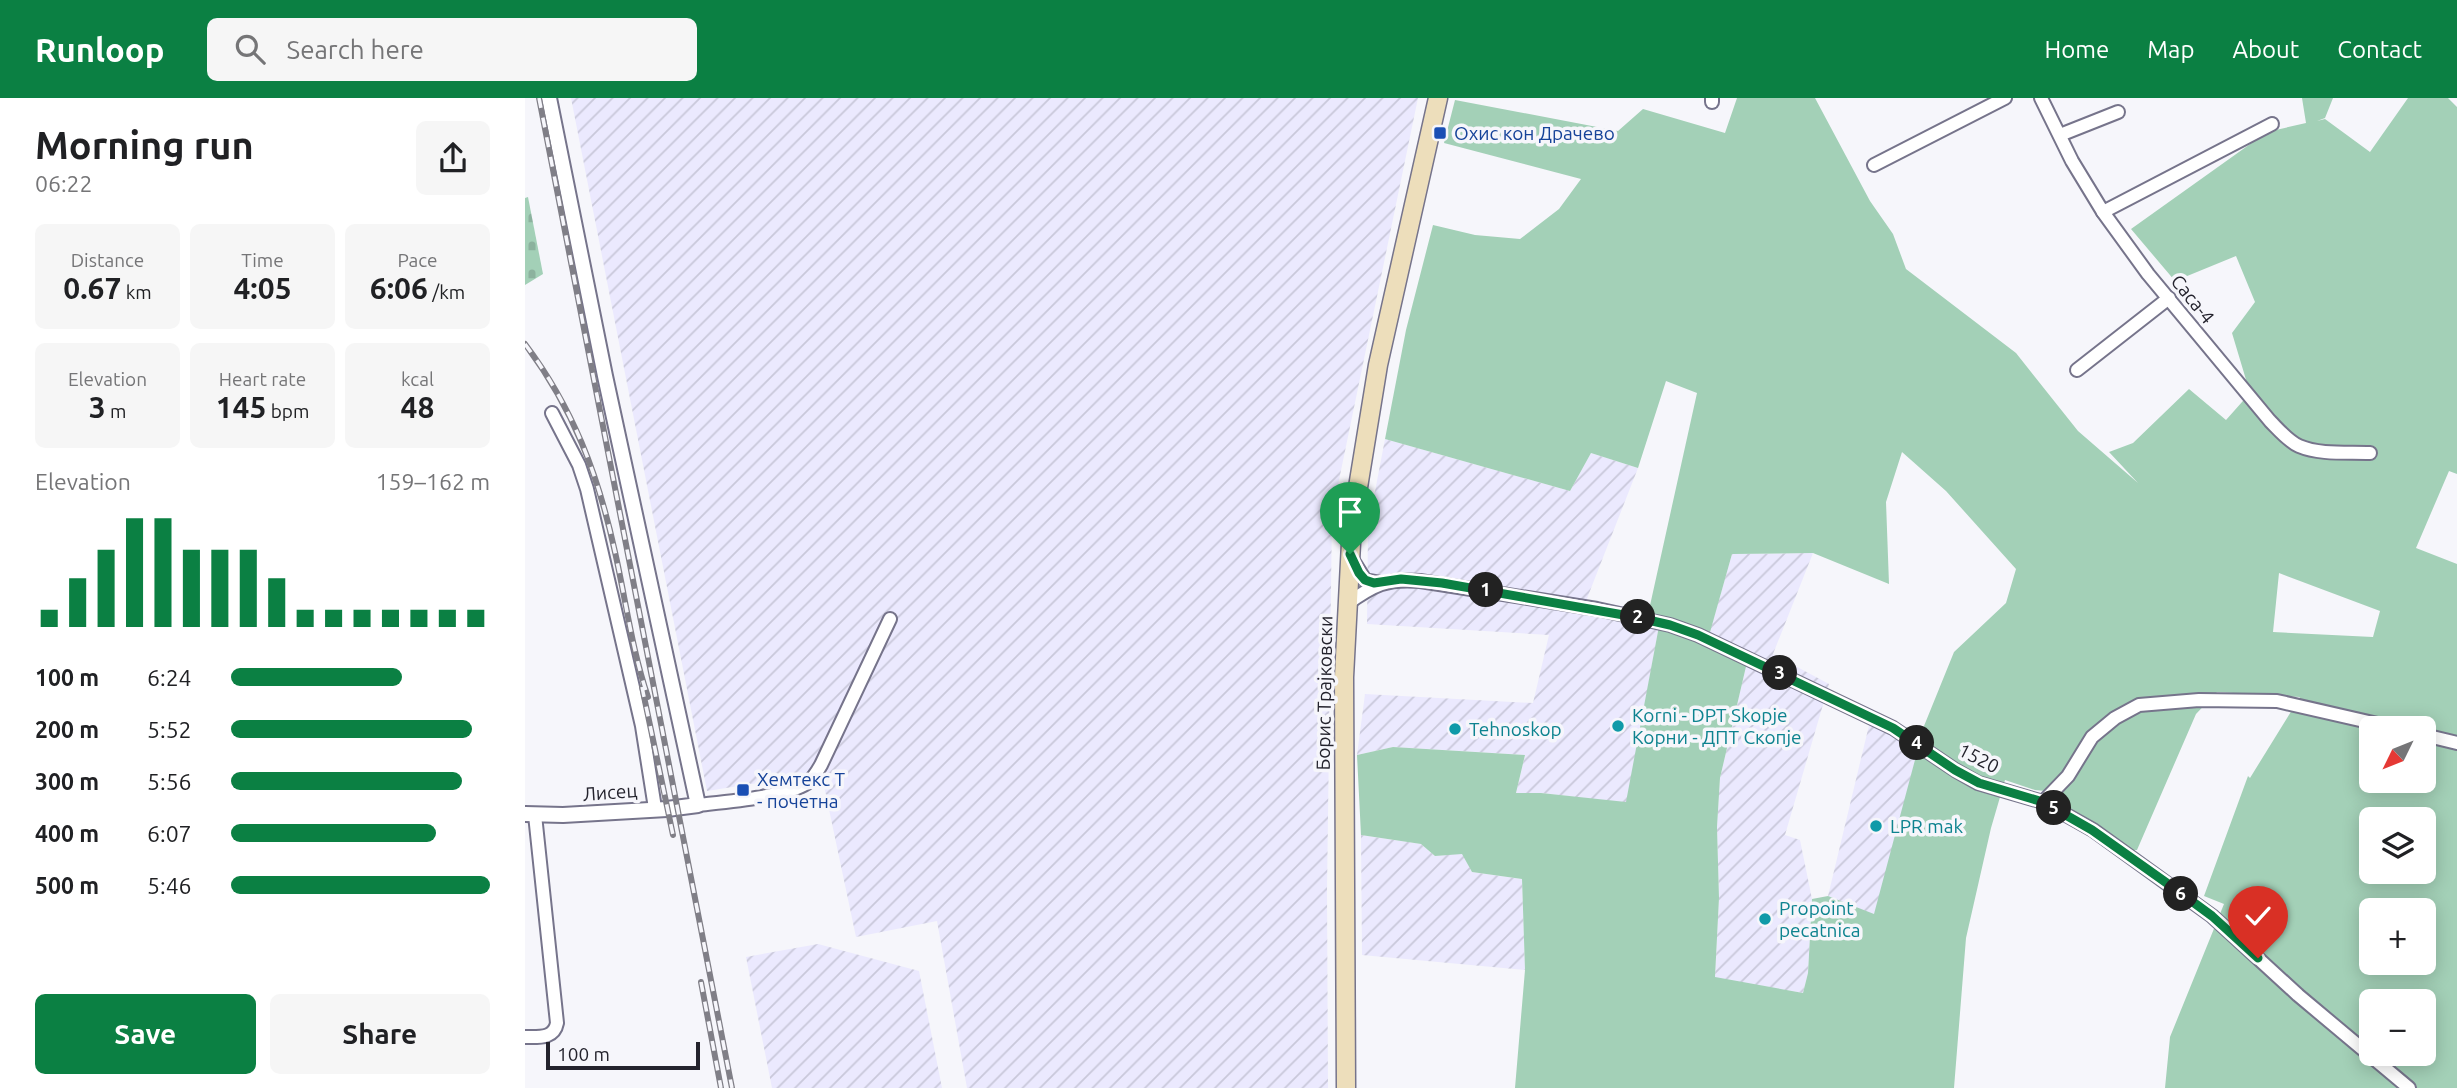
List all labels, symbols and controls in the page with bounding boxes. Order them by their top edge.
search box [207,18,697,81]
icon: search [231,30,269,68]
text: Runloop [35,31,165,68]
text: Search here [287,35,424,64]
text: Home [2044,36,2109,63]
text: Map [2147,36,2194,63]
text: About [2232,36,2299,63]
text: Contact [2337,36,2422,63]
button: share [416,121,490,195]
place label: Охис кон Драчево [1454,122,1615,144]
text: Morning run [35,124,254,166]
marker: Охис кон Драчево [1432,125,1448,141]
text: 06:22 [35,171,93,196]
text: Distance [71,249,144,271]
text: Time [241,249,284,271]
text: Pace [397,249,438,271]
street label: Саса-4 [2167,270,2219,328]
text: 0.67 [63,271,121,305]
text: 4:05 [233,271,292,305]
text: 6:06 [370,271,428,305]
text: km [121,281,152,303]
text: /km [428,281,465,303]
text: Elevation [68,368,147,390]
text: Heart rate [219,368,306,390]
text: kcal [401,368,434,390]
text: 3 [89,390,106,424]
text: 145 [216,390,266,424]
text: 48 [401,390,434,424]
text: m [106,400,126,422]
text: bpm [266,400,309,422]
text: Elevation [35,469,131,494]
text: 159–162 m [376,469,490,494]
pin [1320,482,1380,554]
icon: arrive [1331,493,1369,531]
pin: 1 [1469,573,1503,608]
text: 1 [1480,578,1491,600]
pin: 2 [1621,600,1655,634]
text: 2 [1632,605,1643,627]
street label: Борис Трајковски [1312,615,1336,771]
pin: 3 [1763,656,1797,690]
text: 3 [1774,661,1785,683]
text: 100 m [35,665,99,690]
text: 6:24 [147,665,192,690]
place label: Korni - DPT Skopje Корни - ДПТ Скопје [1632,704,1802,748]
north arrow [2359,716,2436,793]
map controls [2359,716,2436,1066]
text: 200 m [35,717,99,742]
text: 5:52 [147,717,192,742]
place label: Tehnoskop [1469,718,1562,740]
marker: Korni - DPT Skopje Корни - ДПТ Скопје [1610,718,1626,734]
marker: Tehnoskop [1447,721,1463,737]
pin: 4 [1899,726,1935,760]
text: 4 [1911,731,1922,753]
street label: 1520 [1955,738,2003,778]
place label: Хемтекс Т - почетна [757,768,845,812]
text: 300 m [35,769,99,794]
text: 5:56 [147,769,192,794]
street label: Лисец [582,779,638,805]
marker: Хемтекс Т - почетна [735,782,751,798]
pin: 5 [2037,790,2071,826]
text: 5 [2048,796,2059,818]
button: layers [2359,807,2436,884]
place label: LPR mak [1890,815,1963,837]
marker: LPR mak [1868,818,1884,834]
text: 400 m [35,821,99,846]
text: 6:07 [147,821,192,846]
text: 500 m [35,873,99,898]
text: 5:46 [147,873,192,898]
pin: 6 [2163,876,2199,912]
text: 6 [2175,882,2186,904]
pin [2228,886,2288,958]
place label: Propoint pecatnica [1779,897,1861,941]
icon: check [2239,897,2277,935]
button: + [2359,898,2436,975]
marker: Propoint pecatnica [1757,911,1773,927]
button: − [2359,989,2436,1066]
button: Save [35,994,256,1074]
button: Share [270,994,490,1074]
scale bar [546,1039,700,1071]
text: 100 m [557,1043,610,1065]

